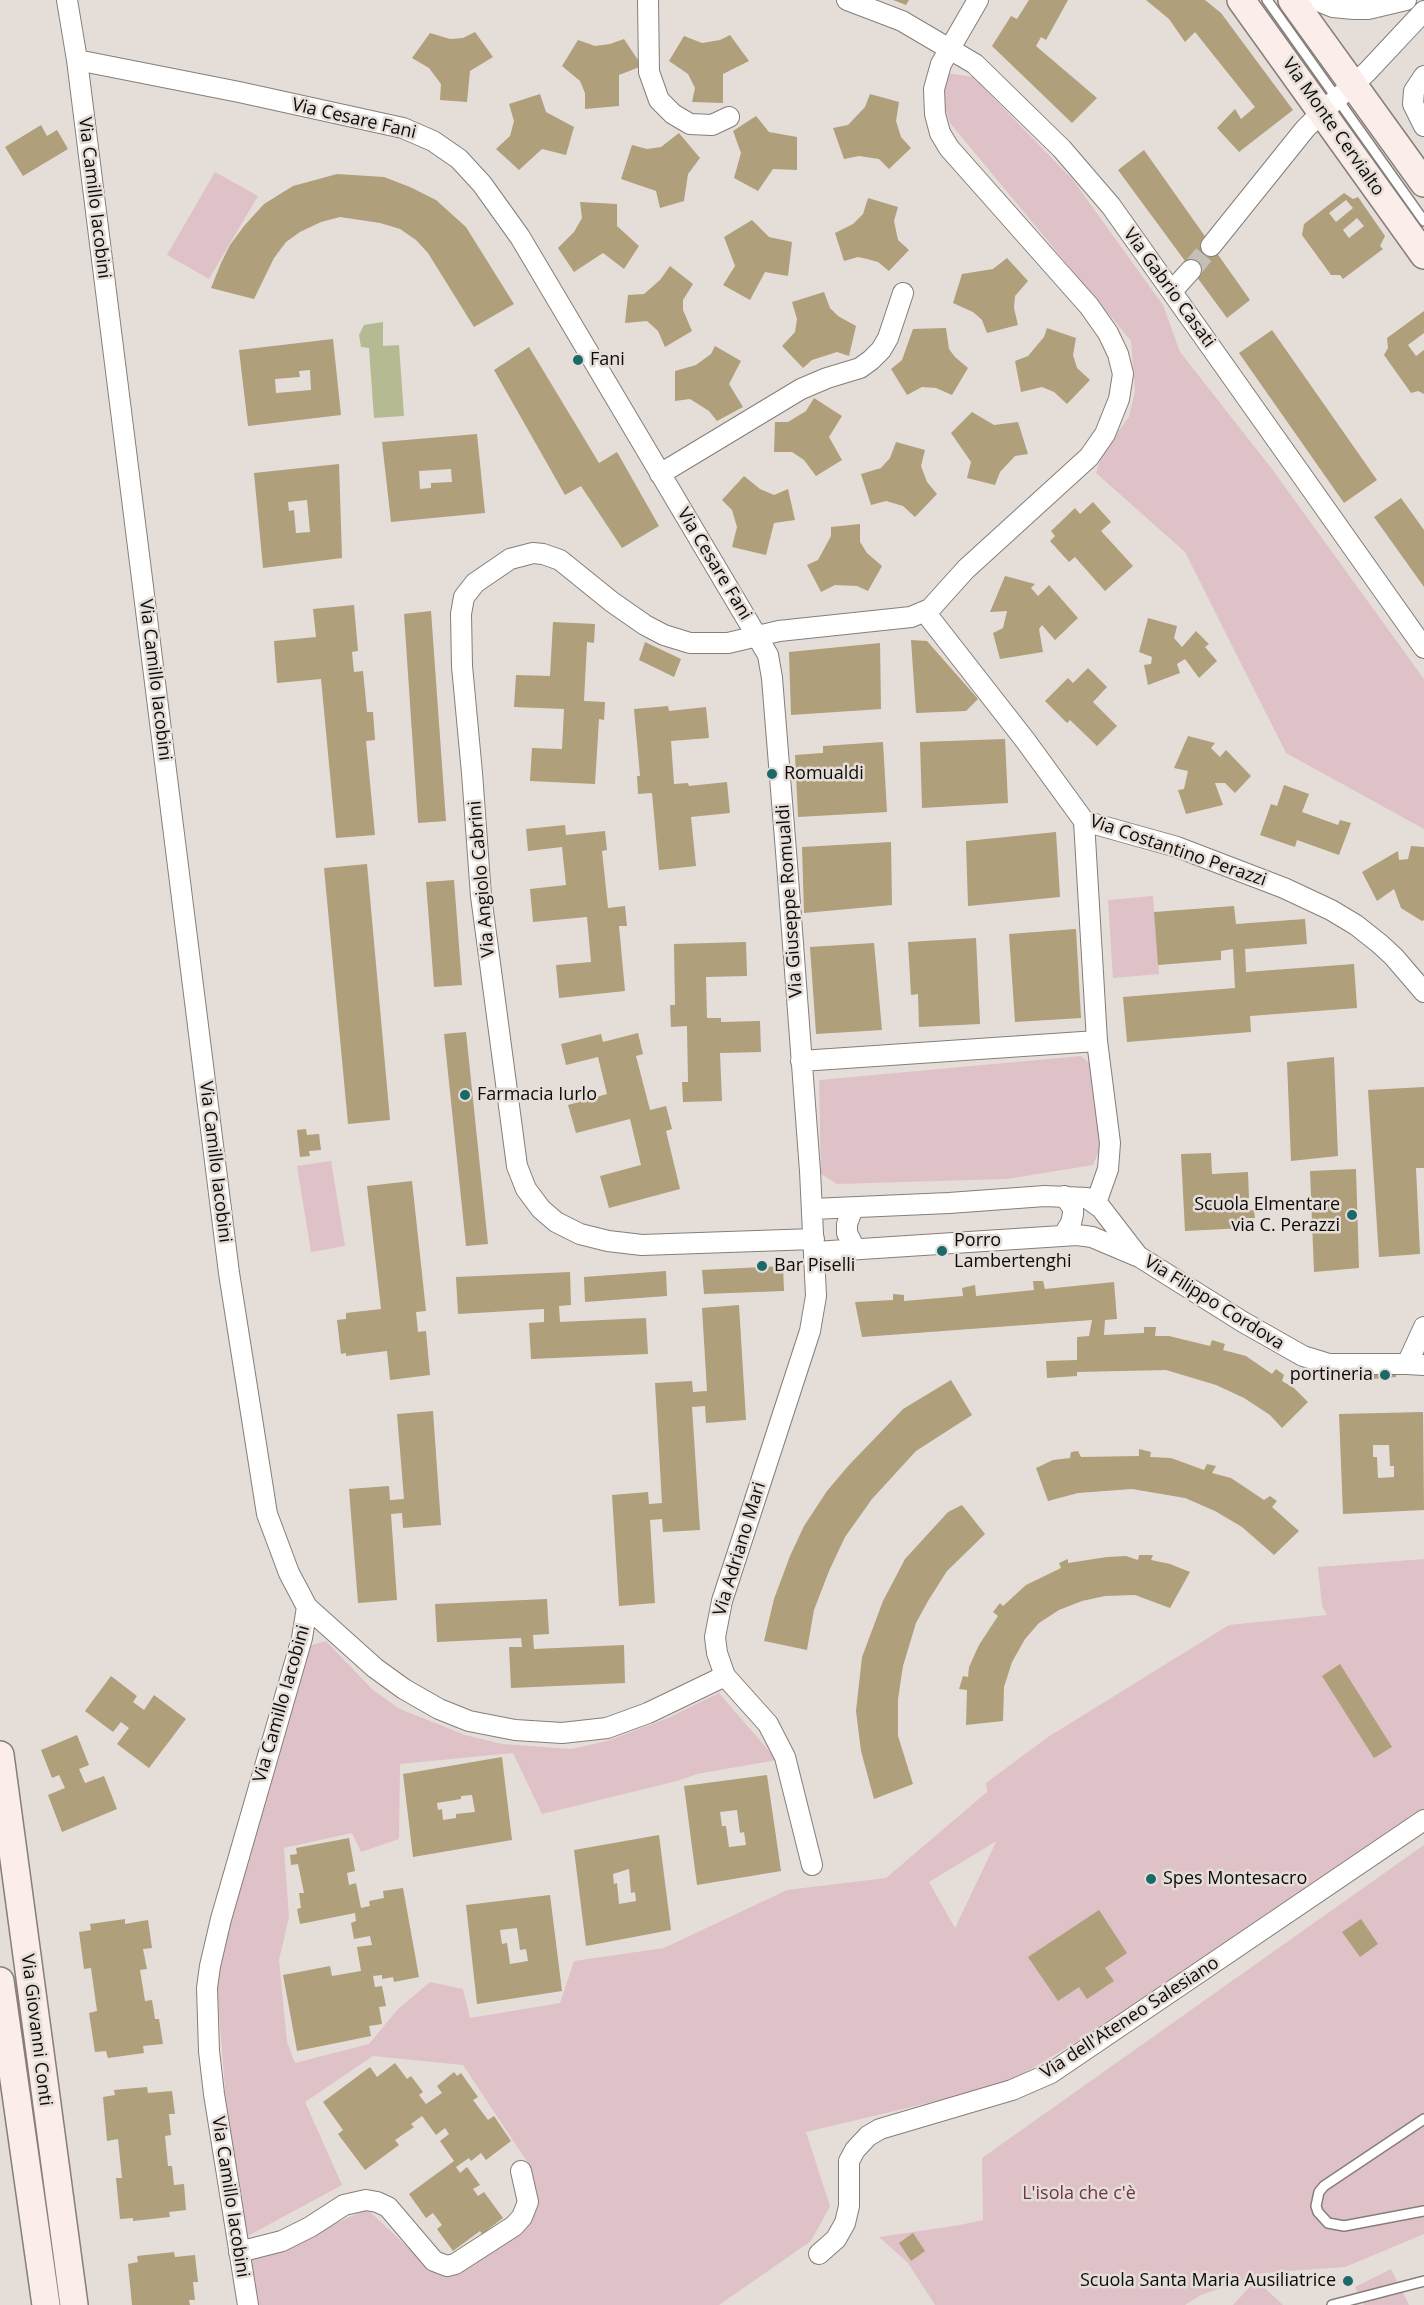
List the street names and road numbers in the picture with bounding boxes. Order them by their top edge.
street label: Via Monte Cervialto [1277,54,1389,200]
street label: Via Cesare Fani [290,94,418,144]
street label: Via Camillo Iacobini [73,116,115,280]
street label: Via Gabrio Casati [1118,224,1220,352]
street label: Via Cesare Fani [672,504,756,624]
street label: Via Camillo Iacobini [134,598,176,762]
street label: Via Angiolo Cabrini [464,800,500,958]
street label: Via Giuseppe Romualdi [772,804,808,998]
street label: Via Costantino Perazzi [1087,811,1269,891]
street label: Via Camillo Iacobini [194,1080,236,1244]
street label: Via Filippo Cordova [1140,1251,1288,1355]
street label: Via Adriano Mari [709,1479,771,1619]
street label: Via Camillo Iacobini [249,1623,315,1785]
street label: Via dell'Ateneo Salesiano [1037,1952,1223,2084]
street label: Via Giovanni Conti [16,1953,56,2107]
street label: Via Camillo Iacobini [207,2115,253,2279]

